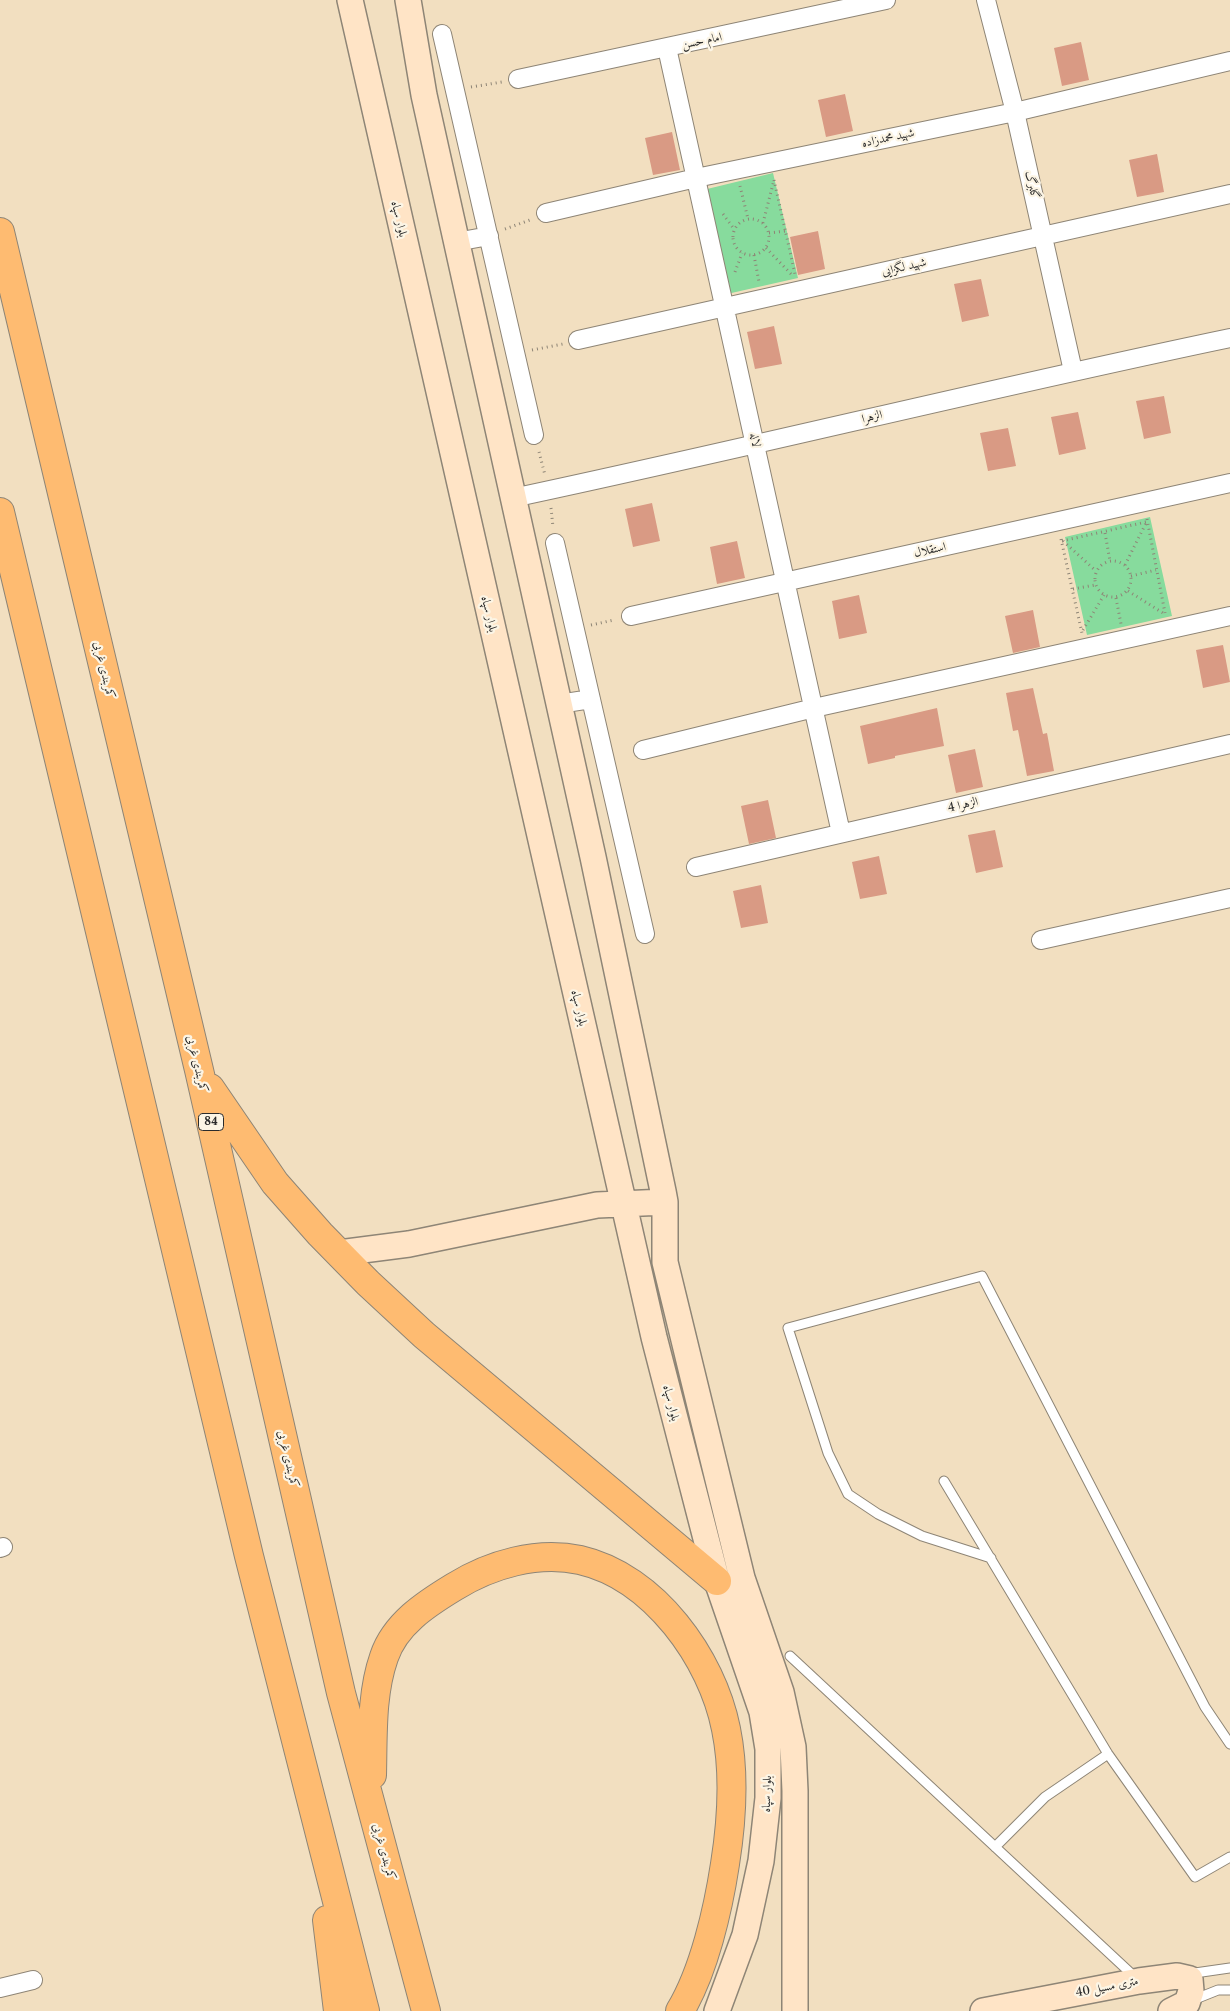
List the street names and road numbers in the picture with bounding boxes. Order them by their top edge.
street label: امام حسن [681,30,723,52]
street label: شهید محمدزاده [861,125,915,151]
street label: گلبرگ [1022,169,1042,201]
street label: بلوار سپاه [388,200,410,238]
street label: شهید لگزایی [880,255,928,279]
street label: الزهرا [860,408,884,426]
street label: لاله [746,431,764,449]
street label: استقلال [913,540,947,560]
street label: بلوار سپاه [478,595,500,633]
street label: کمربندی غربی [90,640,118,700]
street label: الزهرا 4 [946,795,980,815]
street label: بلوار سپاه [568,989,590,1027]
street label: کمربندی غربی [183,1034,211,1094]
road number: 84 [198,1114,224,1130]
street label: بلوار سپاه [660,1383,682,1423]
street label: کمربندی غربی [274,1429,302,1489]
street label: بلوار سپاه [759,1775,775,1813]
street label: کمربندی غربی [369,1822,399,1882]
street label: 40 متری مسیل [1074,1974,1140,2000]

